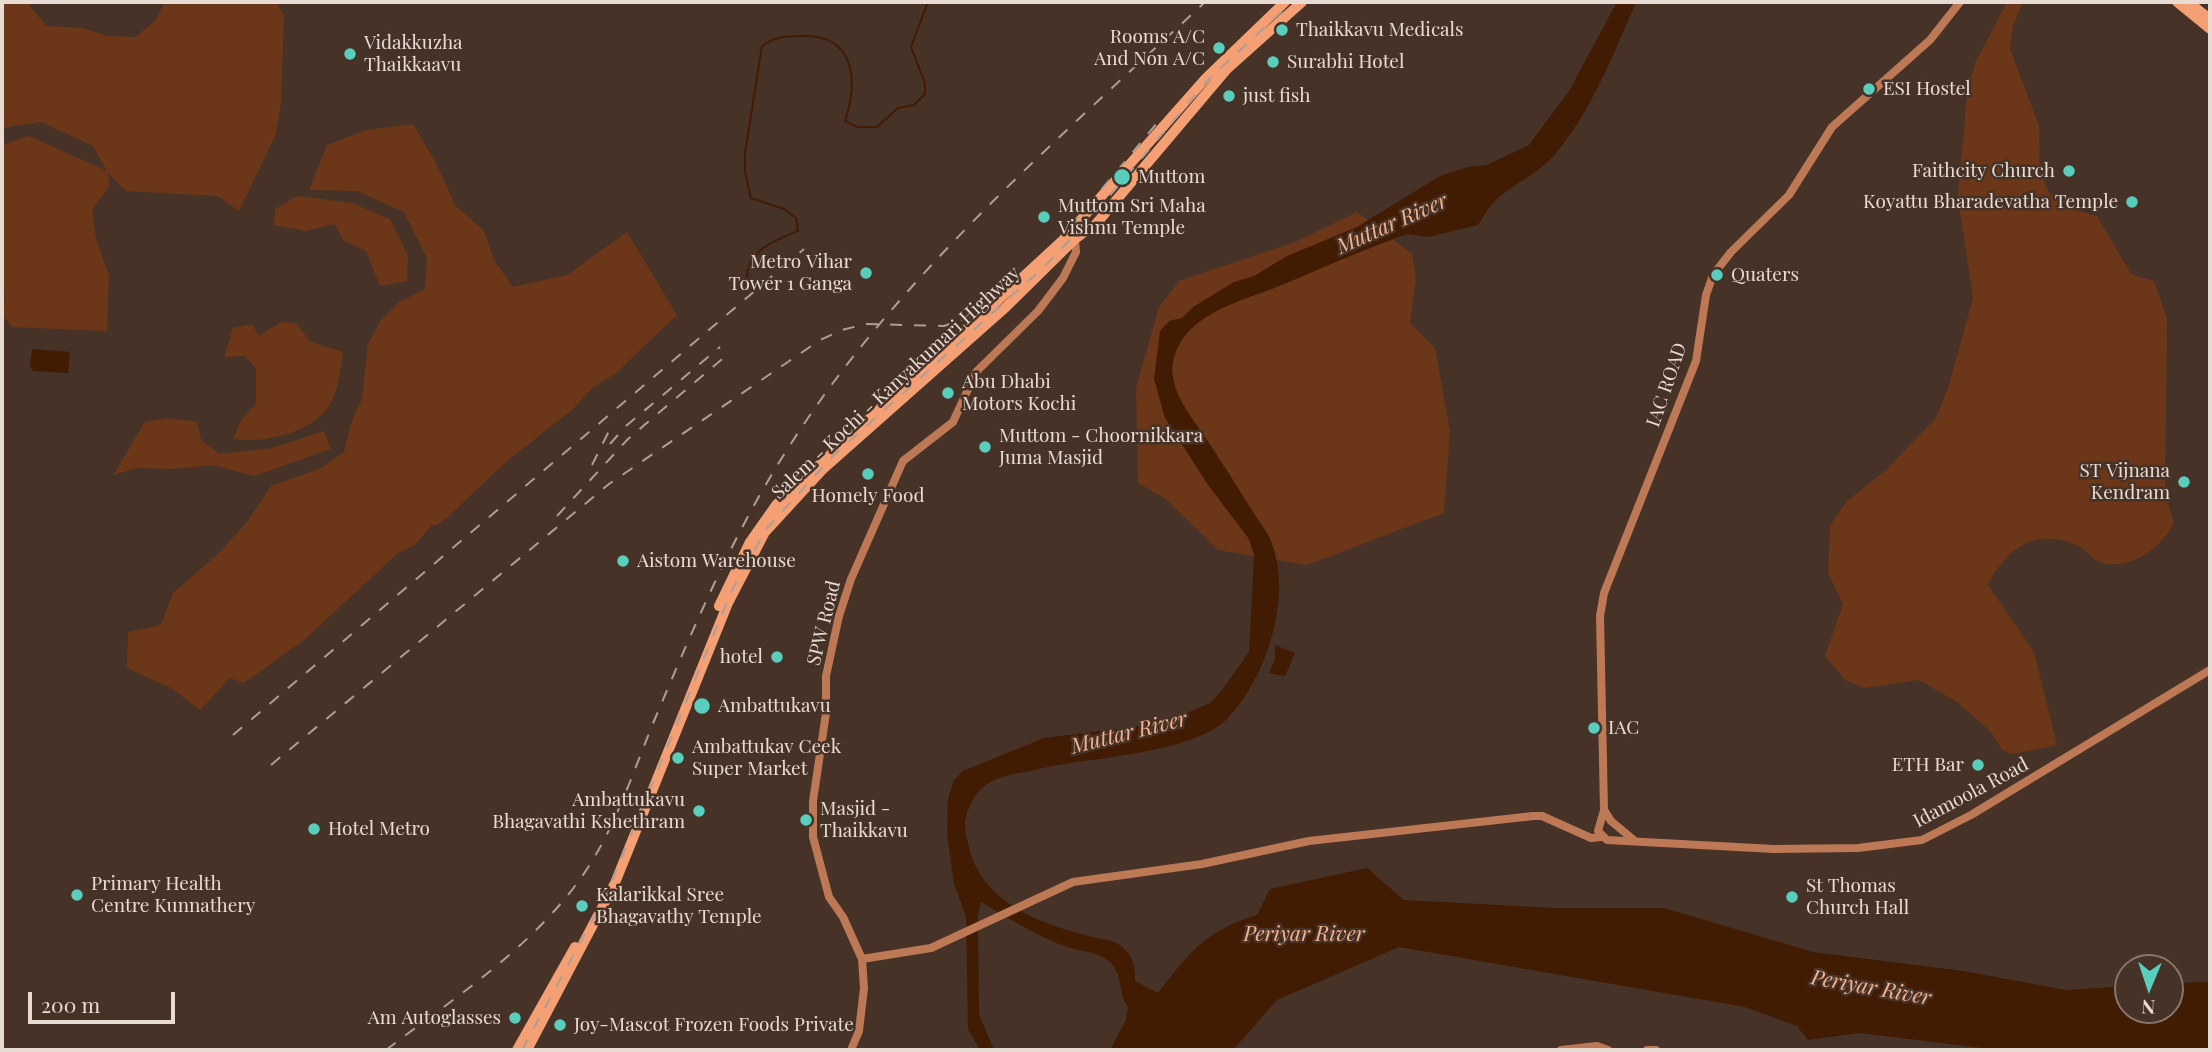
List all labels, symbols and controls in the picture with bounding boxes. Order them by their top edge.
place label: Thaikkavu Medicals [1296,19,1464,41]
marker: Thaikkavu Medicals [1274,22,1290,38]
place label: Rooms A/C And Non A/C [1094,26,1205,70]
place label: Vidakkuzha Thaikkaavu [364,32,463,76]
marker: Rooms A/C And Non A/C [1211,40,1227,56]
marker: Vidakkuzha Thaikkaavu [342,46,358,62]
place label: Surabhi Hotel [1287,51,1404,73]
marker: Surabhi Hotel [1265,54,1281,70]
place label: ESI Hostel [1883,78,1971,100]
marker: ESI Hostel [1861,81,1877,97]
place label: just fish [1243,85,1311,107]
marker: just fish [1221,88,1237,104]
place label: Faithcity Church [1912,160,2055,182]
marker: Faithcity Church [2061,163,2077,179]
place label: Muttom [1138,166,1205,188]
marker: Muttom [1112,167,1132,187]
water label: Muttar River [1333,188,1451,260]
place label: Koyattu Bharadevatha Temple [1863,191,2118,213]
marker: Koyattu Bharadevatha Temple [2124,194,2140,210]
place label: Muttom Sri Maha Vishnu Temple [1058,195,1206,239]
marker: Muttom Sri Maha Vishnu Temple [1036,209,1052,225]
place label: Metro Vihar Tower 1 Ganga [729,251,852,295]
street label: Salem - Kochi - Kanyakumari Highway [767,262,1025,504]
place label: Quaters [1731,264,1799,286]
marker: Metro Vihar Tower 1 Ganga [858,265,874,281]
marker: Quaters [1709,267,1725,283]
street label: IAC ROAD [1642,340,1692,430]
place label: Abu Dhabi Motors Kochi [962,371,1076,415]
marker: Abu Dhabi Motors Kochi [940,385,956,401]
place label: Muttom - Choornikkara Juma Masjid [999,425,1203,469]
marker: Muttom - Choornikkara Juma Masjid [977,439,993,455]
place label: ST Vijnana Kendram [2080,460,2170,504]
marker: Homely Food [860,466,876,482]
marker: ST Vijnana Kendram [2176,474,2192,490]
place label: Homely Food [812,485,924,507]
place label: Aistom Warehouse [637,550,796,572]
marker: Aistom Warehouse [615,553,631,569]
street label: SPW Road [802,578,846,668]
place label: hotel [720,646,763,668]
marker: hotel [769,649,785,665]
place label: Ambattukavu [718,695,831,717]
marker: Ambattukavu [692,696,712,716]
water label: Muttar River [1068,706,1190,760]
place label: IAC [1608,717,1639,739]
marker: IAC [1586,720,1602,736]
place label: Ambattukav Ceek Super Market [692,736,841,780]
marker: Ambattukav Ceek Super Market [670,750,686,766]
street label: Idamoola Road [1910,753,2032,833]
place label: ETH Bar [1892,754,1964,776]
marker: ETH Bar [1970,757,1986,773]
place label: Ambattukavu Bhagavathi Kshethram [492,789,685,833]
place label: Masjid - Thaikkavu [820,798,908,842]
marker: Ambattukavu Bhagavathi Kshethram [691,803,707,819]
marker: Masjid - Thaikkavu [798,812,814,828]
place label: Hotel Metro [328,818,430,840]
marker: Hotel Metro [306,821,322,837]
place label: Primary Health Centre Kunnathery [91,873,255,917]
place label: St Thomas Church Hall [1806,875,1909,919]
place label: Kalarikkal Sree Bhagavathy Temple [596,884,762,928]
marker: Primary Health Centre Kunnathery [69,887,85,903]
marker: St Thomas Church Hall [1784,889,1800,905]
marker: Kalarikkal Sree Bhagavathy Temple [574,898,590,914]
water label: Periyar River [1243,921,1365,947]
north arrow [2114,954,2184,1024]
water label: Periyar River [1809,965,1933,1011]
scale bar [32,978,178,1022]
text: 200 m [41,990,100,1018]
text: N [2141,995,2156,1021]
place label: Am Autoglasses [368,1007,501,1029]
marker: Am Autoglasses [507,1010,523,1026]
place label: Joy-Mascot Frozen Foods Private [574,1014,854,1036]
marker: Joy-Mascot Frozen Foods Private [552,1017,568,1033]

